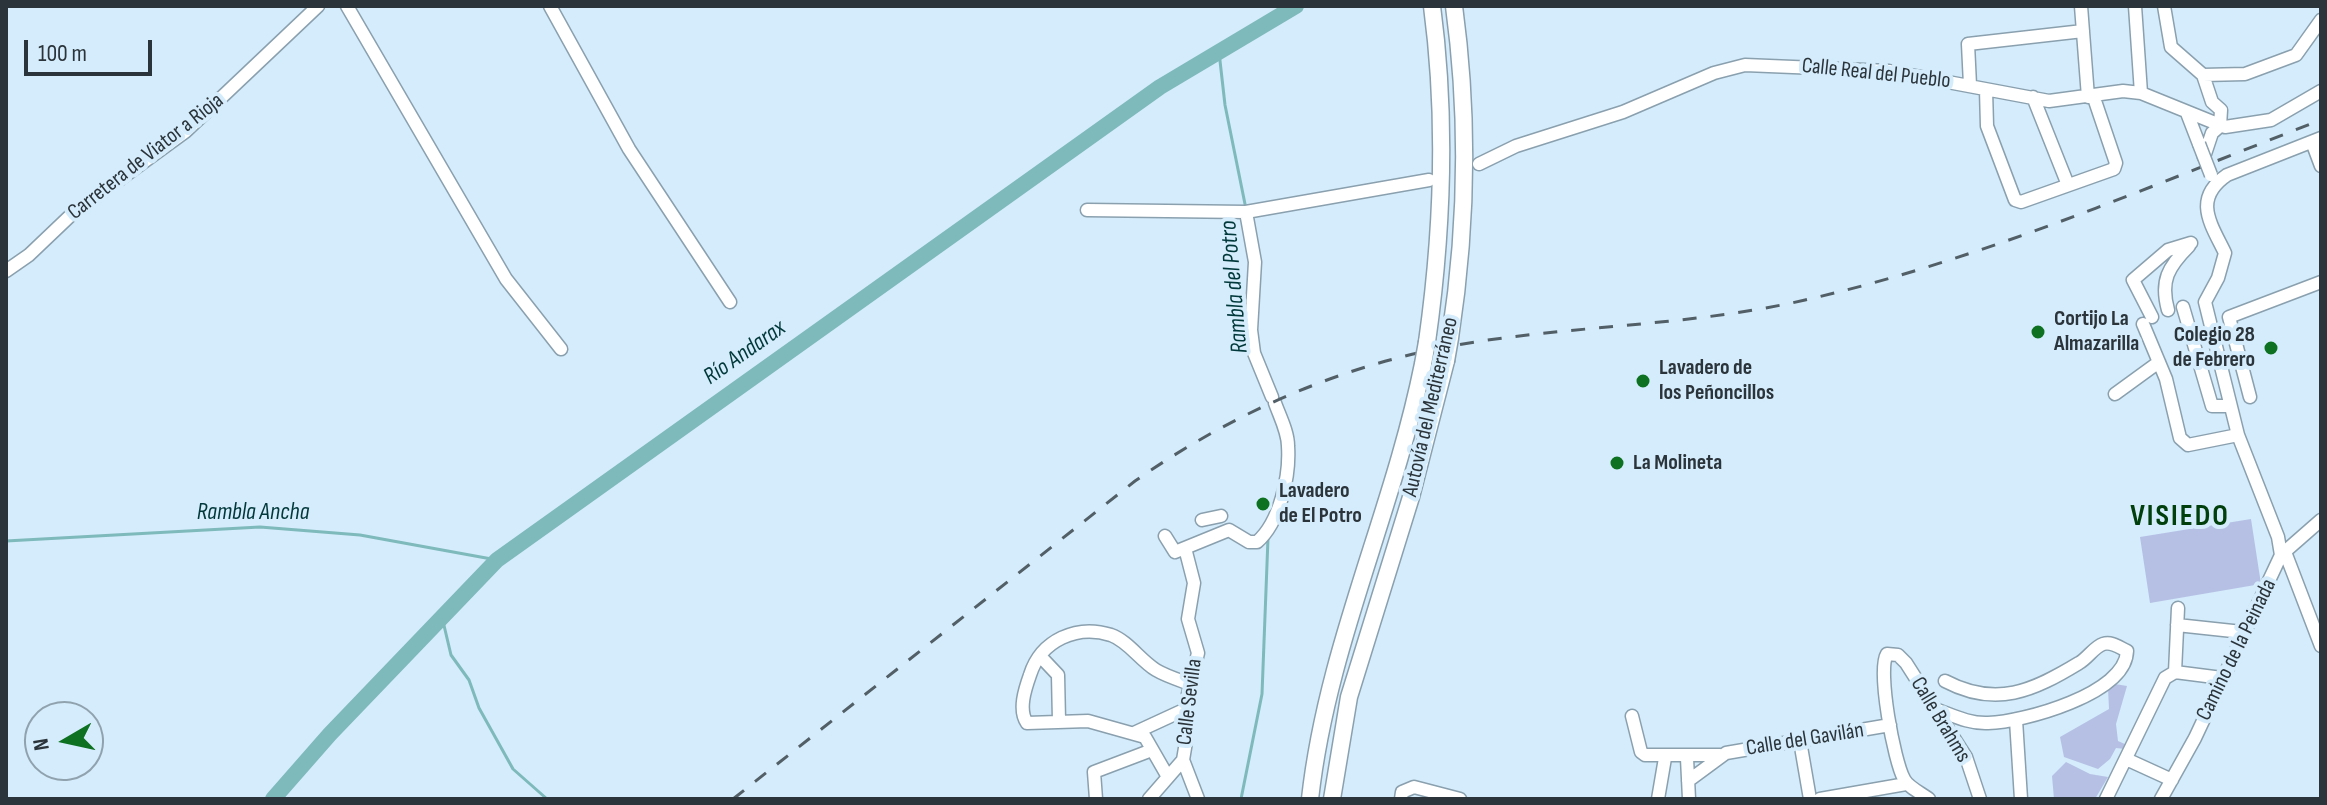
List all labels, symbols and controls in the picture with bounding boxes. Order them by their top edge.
scale bar [28,24,156,74]
text: 100 m [38,39,87,68]
street label: Calle Real del Pueblo [1800,53,1952,95]
street label: Carretera de Viator a Rioja [63,88,229,226]
water label: Rambla del Potro [1215,219,1255,355]
place label: Cortijo La Almazarilla [2054,306,2139,358]
water label: Río Andarax [698,314,792,392]
street label: Autovía del Mediterráneo [1398,315,1464,499]
place label: Colegio 28 de Febrero [2173,322,2255,374]
marker: Cortijo La Almazarilla [2029,323,2047,341]
marker: Colegio 28 de Febrero [2262,339,2280,357]
place label: Lavadero de los Peñoncillos [1659,355,1774,406]
marker: Lavadero de los Peñoncillos [1634,372,1652,390]
place label: La Molineta [1633,450,1722,476]
marker: La Molineta [1608,454,1626,472]
place label: Lavadero de El Potro [1279,478,1362,530]
marker: Lavadero de El Potro [1254,495,1272,513]
water label: Rambla Ancha [197,499,309,527]
district label: VISIEDO [2130,499,2230,535]
street label: Camino de la Peinada [2191,575,2283,725]
street label: Calle Sevilla [1172,657,1208,747]
street label: Calle Brahms [1904,673,1976,767]
north arrow [24,701,104,781]
street label: Calle del Gavilán [1744,718,1866,762]
text: N [28,737,56,752]

